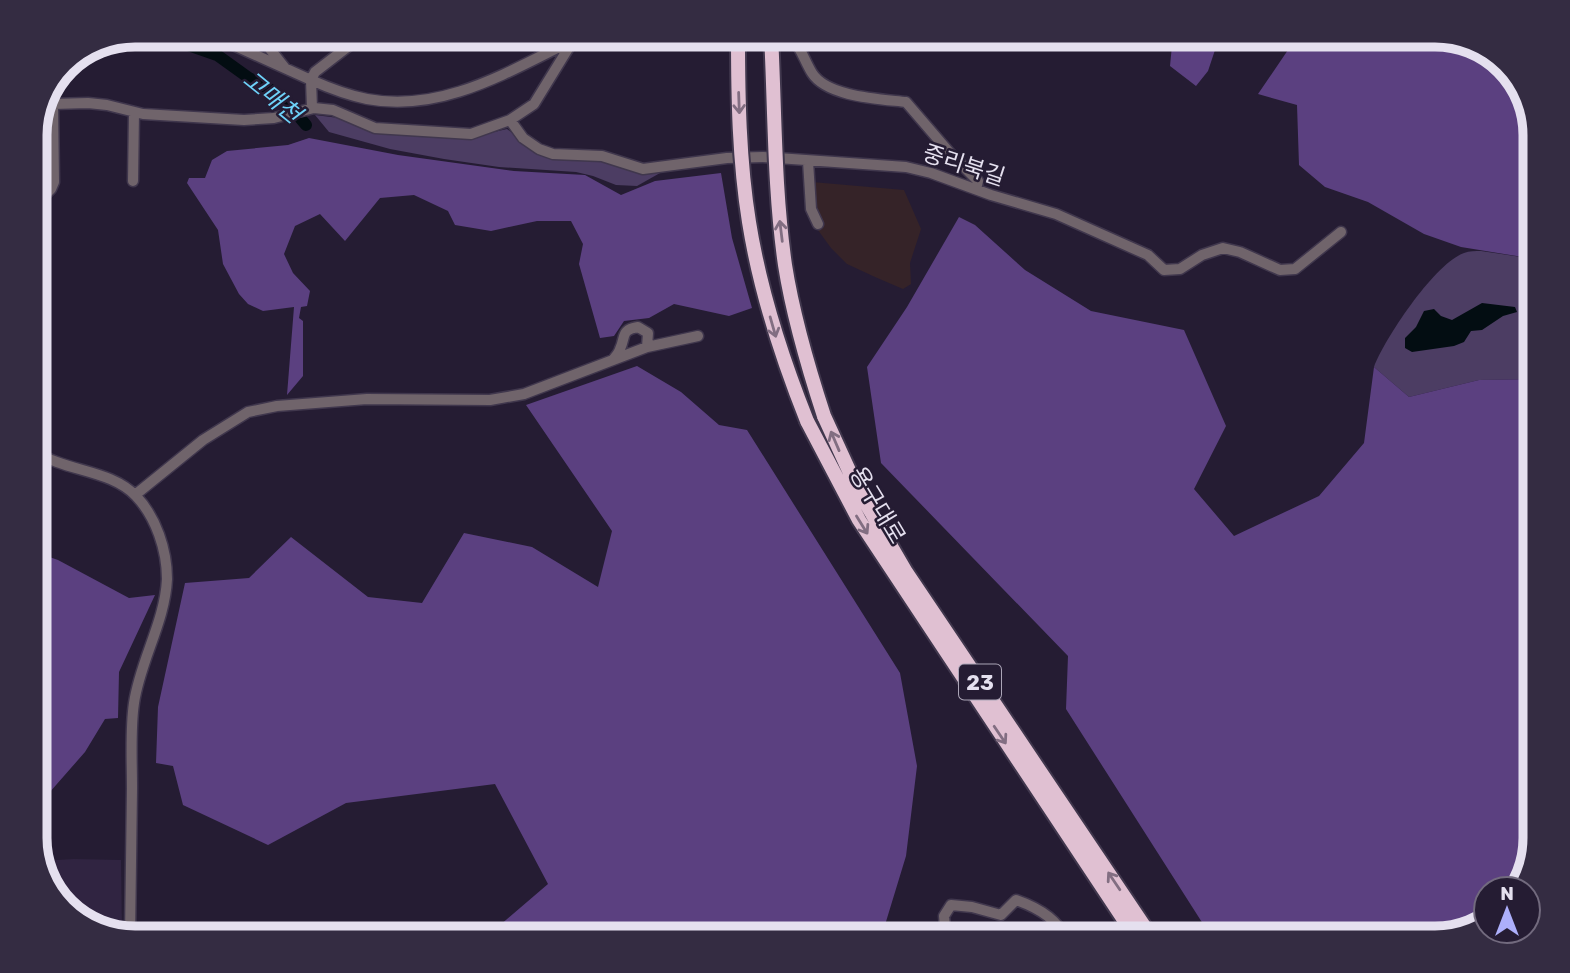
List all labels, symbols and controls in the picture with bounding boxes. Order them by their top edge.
water label: 고매천 [237,65,309,131]
one-way arrow [733,91,746,114]
street label: 중리북길 [919,139,1009,191]
one-way arrow [775,220,788,242]
one-way arrow [767,316,780,338]
one-way arrow [828,431,841,452]
street label: 용구대로 [844,462,912,548]
one-way arrow [855,514,869,534]
road number: 23 [959,664,1001,700]
one-way arrow [994,725,1008,745]
one-way arrow [1106,872,1120,892]
north arrow [1472,875,1542,945]
text: N [1500,882,1514,905]

